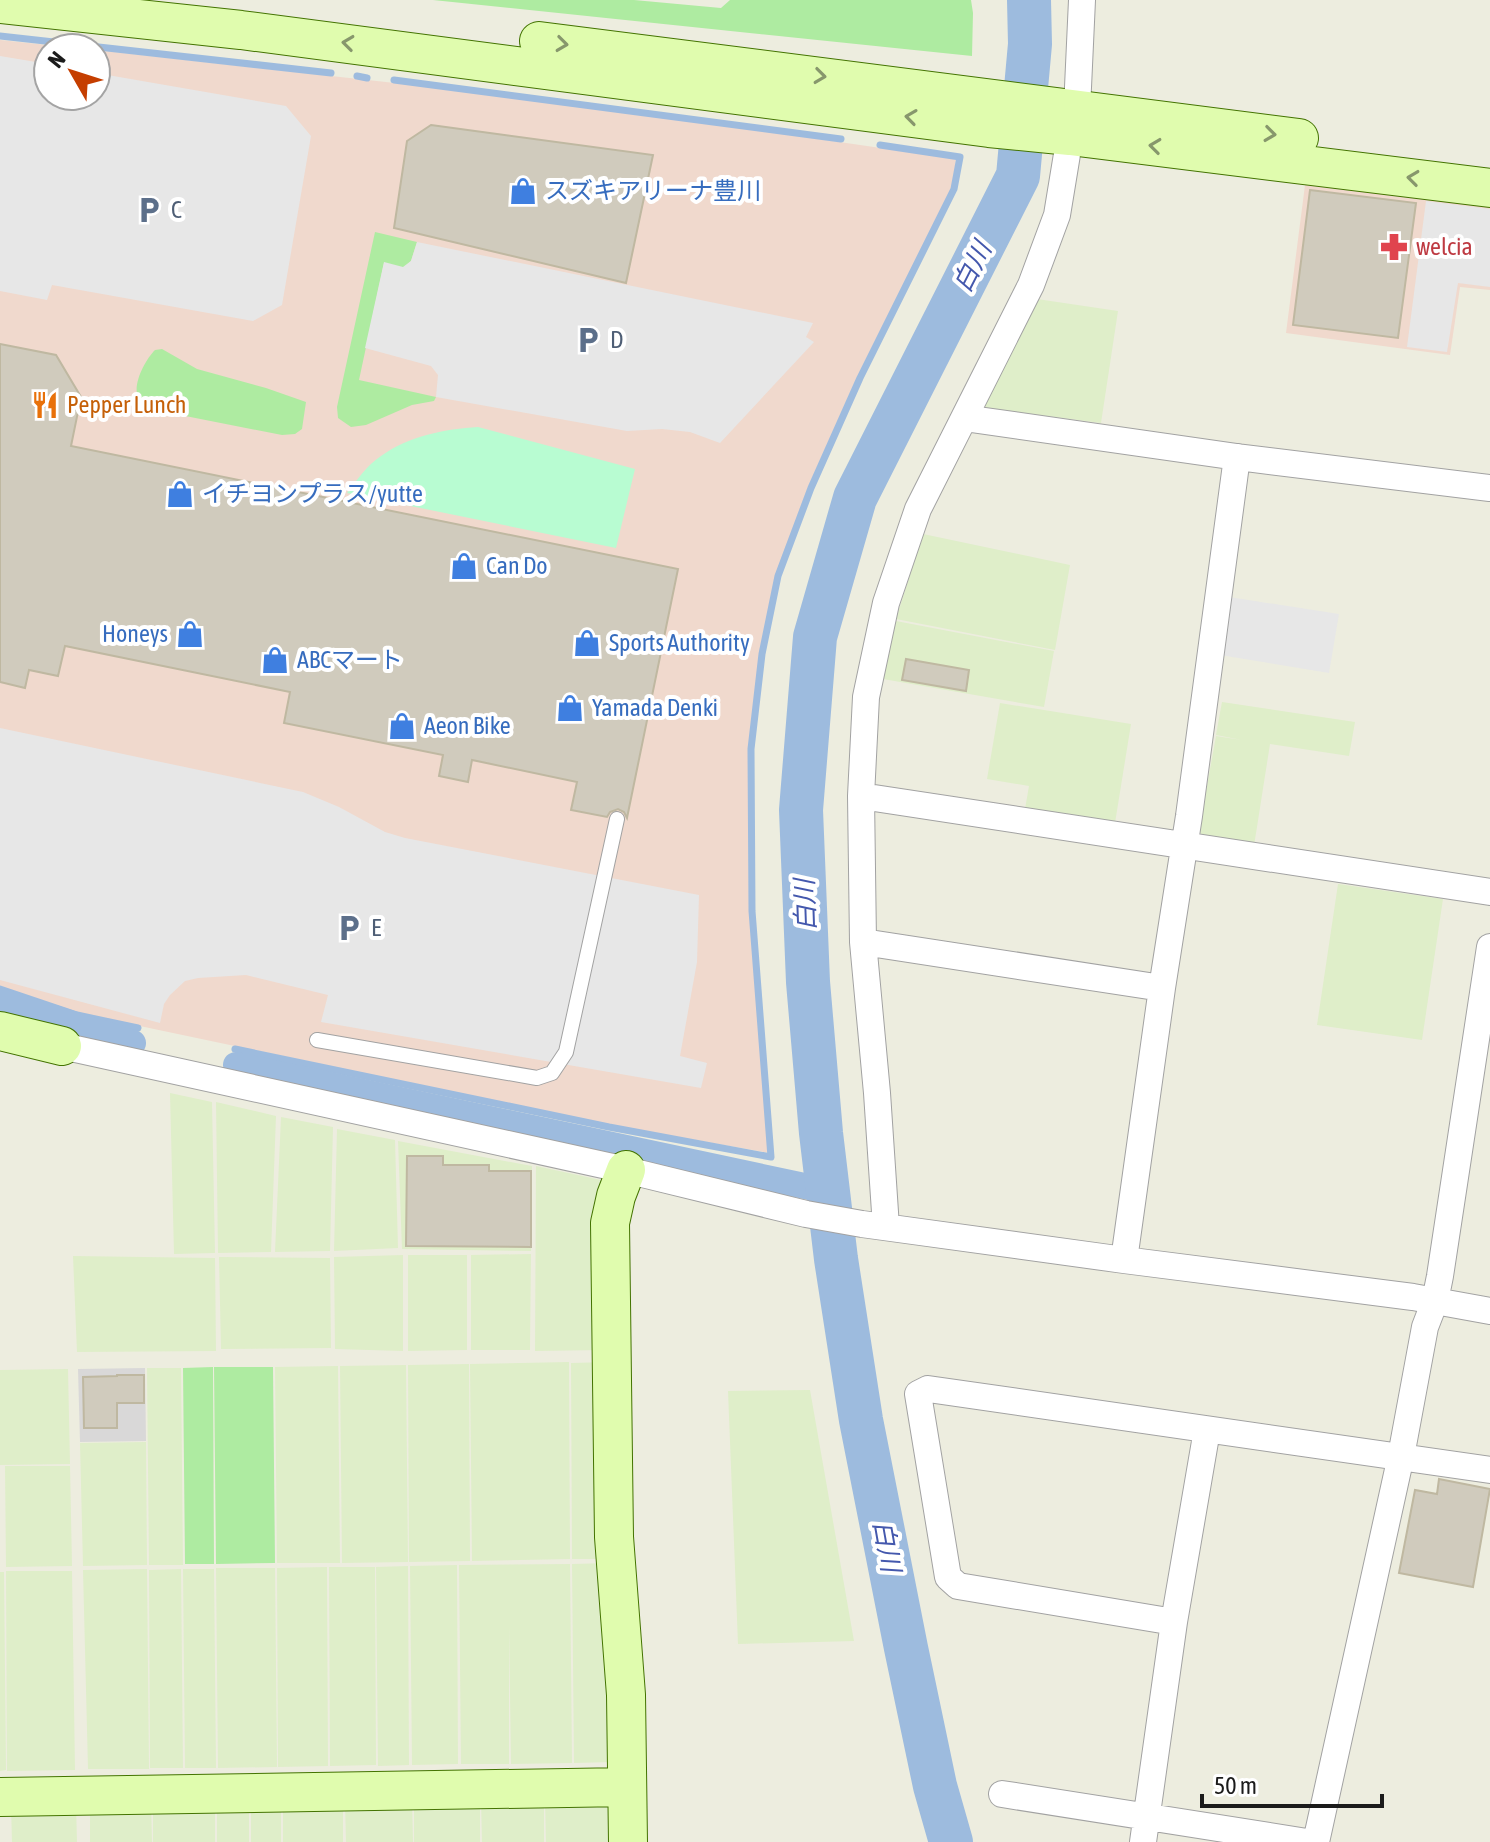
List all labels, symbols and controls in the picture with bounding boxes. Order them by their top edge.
north arrow [32,32,112,112]
one-way arrow [341,35,354,52]
one-way arrow [555,35,569,52]
text: N [42,46,71,73]
one-way arrow [813,67,827,84]
one-way arrow [904,109,918,126]
one-way arrow [1263,125,1277,142]
one-way arrow [1148,138,1161,155]
one-way arrow [1406,170,1419,187]
shop icon: スズキアリーナ豊川 [508,176,538,206]
place label: スズキアリーナ豊川 [545,177,761,204]
parking icon: C [134,195,164,225]
place label: C [171,196,182,223]
pharmacy icon: welcia [1379,232,1409,262]
place label: welcia [1416,233,1473,260]
water label: 白川 [947,234,999,297]
parking icon: D [573,325,603,355]
place label: D [610,326,623,353]
restaurant icon: Pepper Lunch [30,390,60,420]
place label: Pepper Lunch [67,391,186,418]
shop icon: イチヨンプラス/yutte [165,479,195,509]
place label: イチヨンプラス/yutte [202,480,423,507]
shop icon: Can Do [449,551,479,581]
place label: Can Do [486,552,548,579]
shop icon: Honeys [175,619,205,649]
place label: Honeys [102,620,168,647]
shop icon: Sports Authority [572,628,602,658]
place label: Sports Authority [609,629,750,656]
shop icon: ABCマート [260,645,290,675]
place label: ABCマート [297,646,403,673]
shop icon: Yamada Denki [555,693,585,723]
place label: Yamada Denki [592,694,718,721]
shop icon: Aeon Bike [387,711,417,741]
place label: Aeon Bike [424,712,511,739]
water label: 白川 [789,876,821,932]
parking icon: E [334,913,364,943]
place label: E [371,914,381,941]
water label: 白川 [868,1518,907,1577]
scale bar [1202,1758,1382,1808]
text: 50 m [1214,1772,1257,1799]

